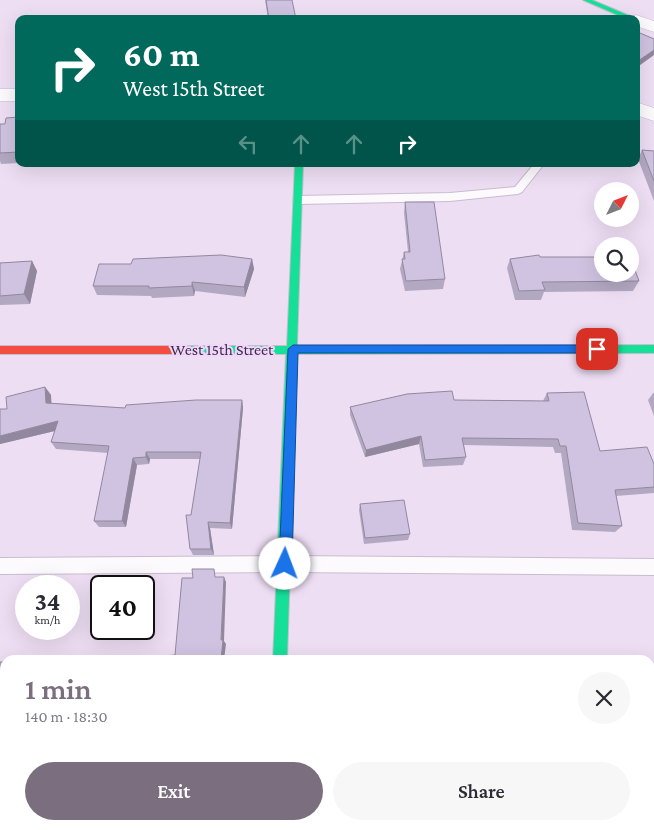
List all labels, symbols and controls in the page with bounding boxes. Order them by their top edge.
icon: right [40,35,105,100]
text: 60 m [123,35,200,74]
text: West 15th Street [123,76,264,101]
icon: left [234,130,262,158]
icon: ahead [287,130,315,158]
icon: ahead [340,130,368,158]
icon: right [393,130,421,158]
north arrow [594,182,639,228]
map controls [594,182,639,282]
button: search [594,237,639,282]
pin [576,328,618,370]
icon: arrive [583,335,611,363]
street label: West 15th Street [171,341,274,358]
position arrow [258,537,310,589]
speed limit sign: 40 [90,575,155,640]
text: 34 [35,588,60,615]
text: km/h [35,613,60,627]
text: 1 min [25,672,92,705]
button: close [578,672,630,724]
text: 140 m · 18:30 [25,708,107,725]
button: Exit [25,762,323,820]
button: Share [333,762,630,820]

